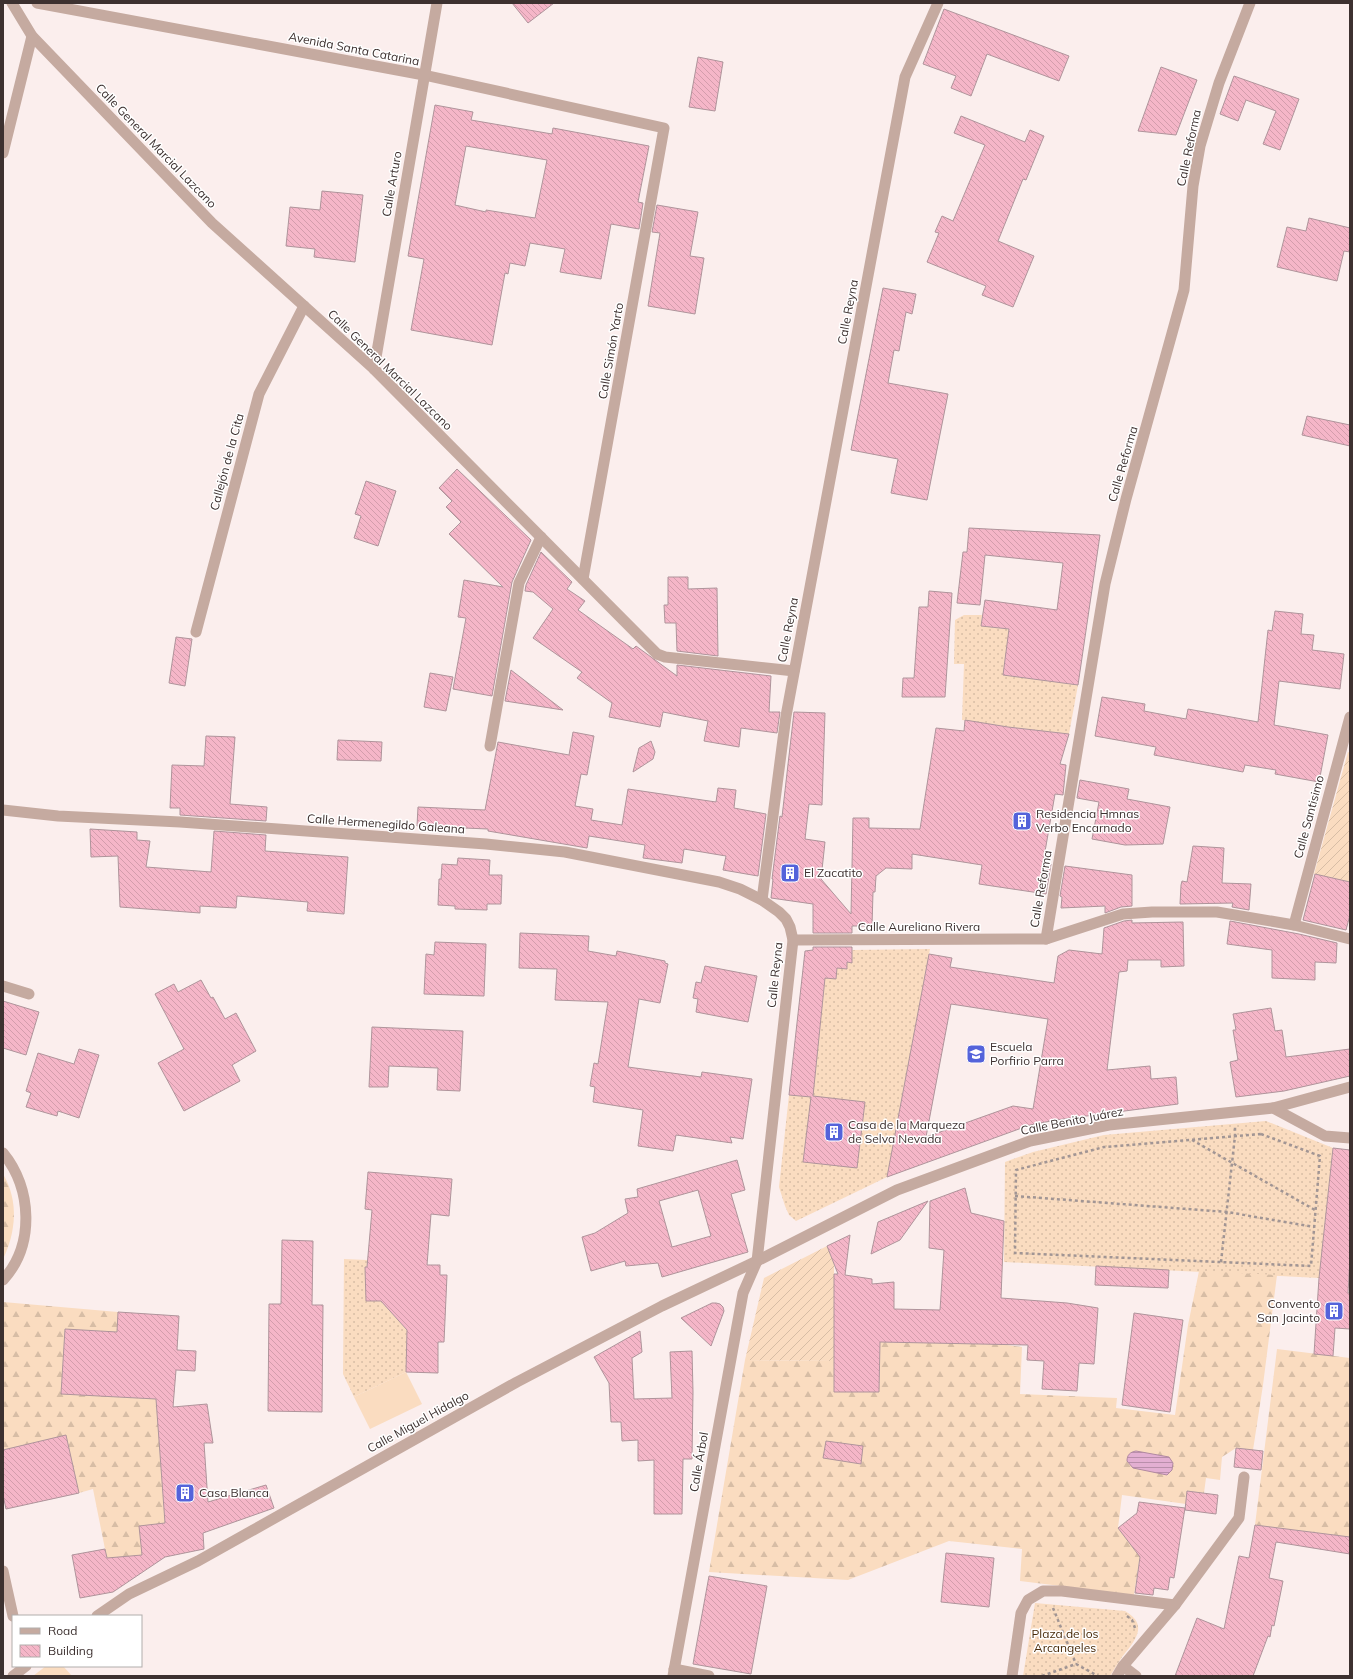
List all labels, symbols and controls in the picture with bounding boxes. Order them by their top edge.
street label: Avenida Santa Catarina [287,28,421,69]
street label: Calle General Marcial Lazcano [93,80,220,211]
street label: Calle Reforma [1173,108,1204,188]
street label: Calle Arturo [378,150,405,218]
street label: Calle Reyna [834,278,861,346]
street label: Calle Simón Yarto [595,301,626,400]
street label: Calle General Marcial Lazcano [325,306,456,433]
street label: Callejón de la Cita [206,412,247,512]
street label: Calle Reforma [1105,424,1140,503]
street label: Calle Reyna [774,596,801,664]
street label: Calle Santisimo [1290,773,1327,860]
place label: Residencia Hmnas Verbo Encarnado [1036,806,1139,835]
building icon: Residencia Hmnas Verbo Encarnado [1011,810,1033,832]
street label: Calle Hermenegildo Galeana [307,811,465,837]
street label: Calle Reforma [1026,849,1055,929]
building icon: El Zacatito [779,862,801,884]
place label: El Zacatito [804,865,863,880]
street label: Calle Aureliano Rivera [858,919,980,934]
street label: Calle Reyna [764,941,785,1008]
place label: Escuela Porfirio Parra [990,1039,1064,1068]
school or university icon: Escuela Porfirio Parra [965,1043,987,1065]
street label: Calle Benito Juárez [1019,1103,1125,1138]
place label: Casa de la Marqueza de Selva Nevada [848,1117,965,1146]
building icon: Casa de la Marqueza de Selva Nevada [823,1121,845,1143]
place label: Convento San Jacinto [1257,1296,1320,1325]
building icon: Convento San Jacinto [1323,1300,1345,1322]
street label: Calle Miguel Hidalgo [364,1387,471,1456]
street label: Calle Árbol [686,1431,711,1493]
building icon: Casa Blanca [174,1482,196,1504]
place label: Casa Blanca [199,1485,269,1500]
legend [12,1615,142,1667]
text: Road [48,1623,77,1638]
park label: Plaza de los Arcangeles [1032,1626,1098,1655]
text: Building [48,1643,93,1658]

